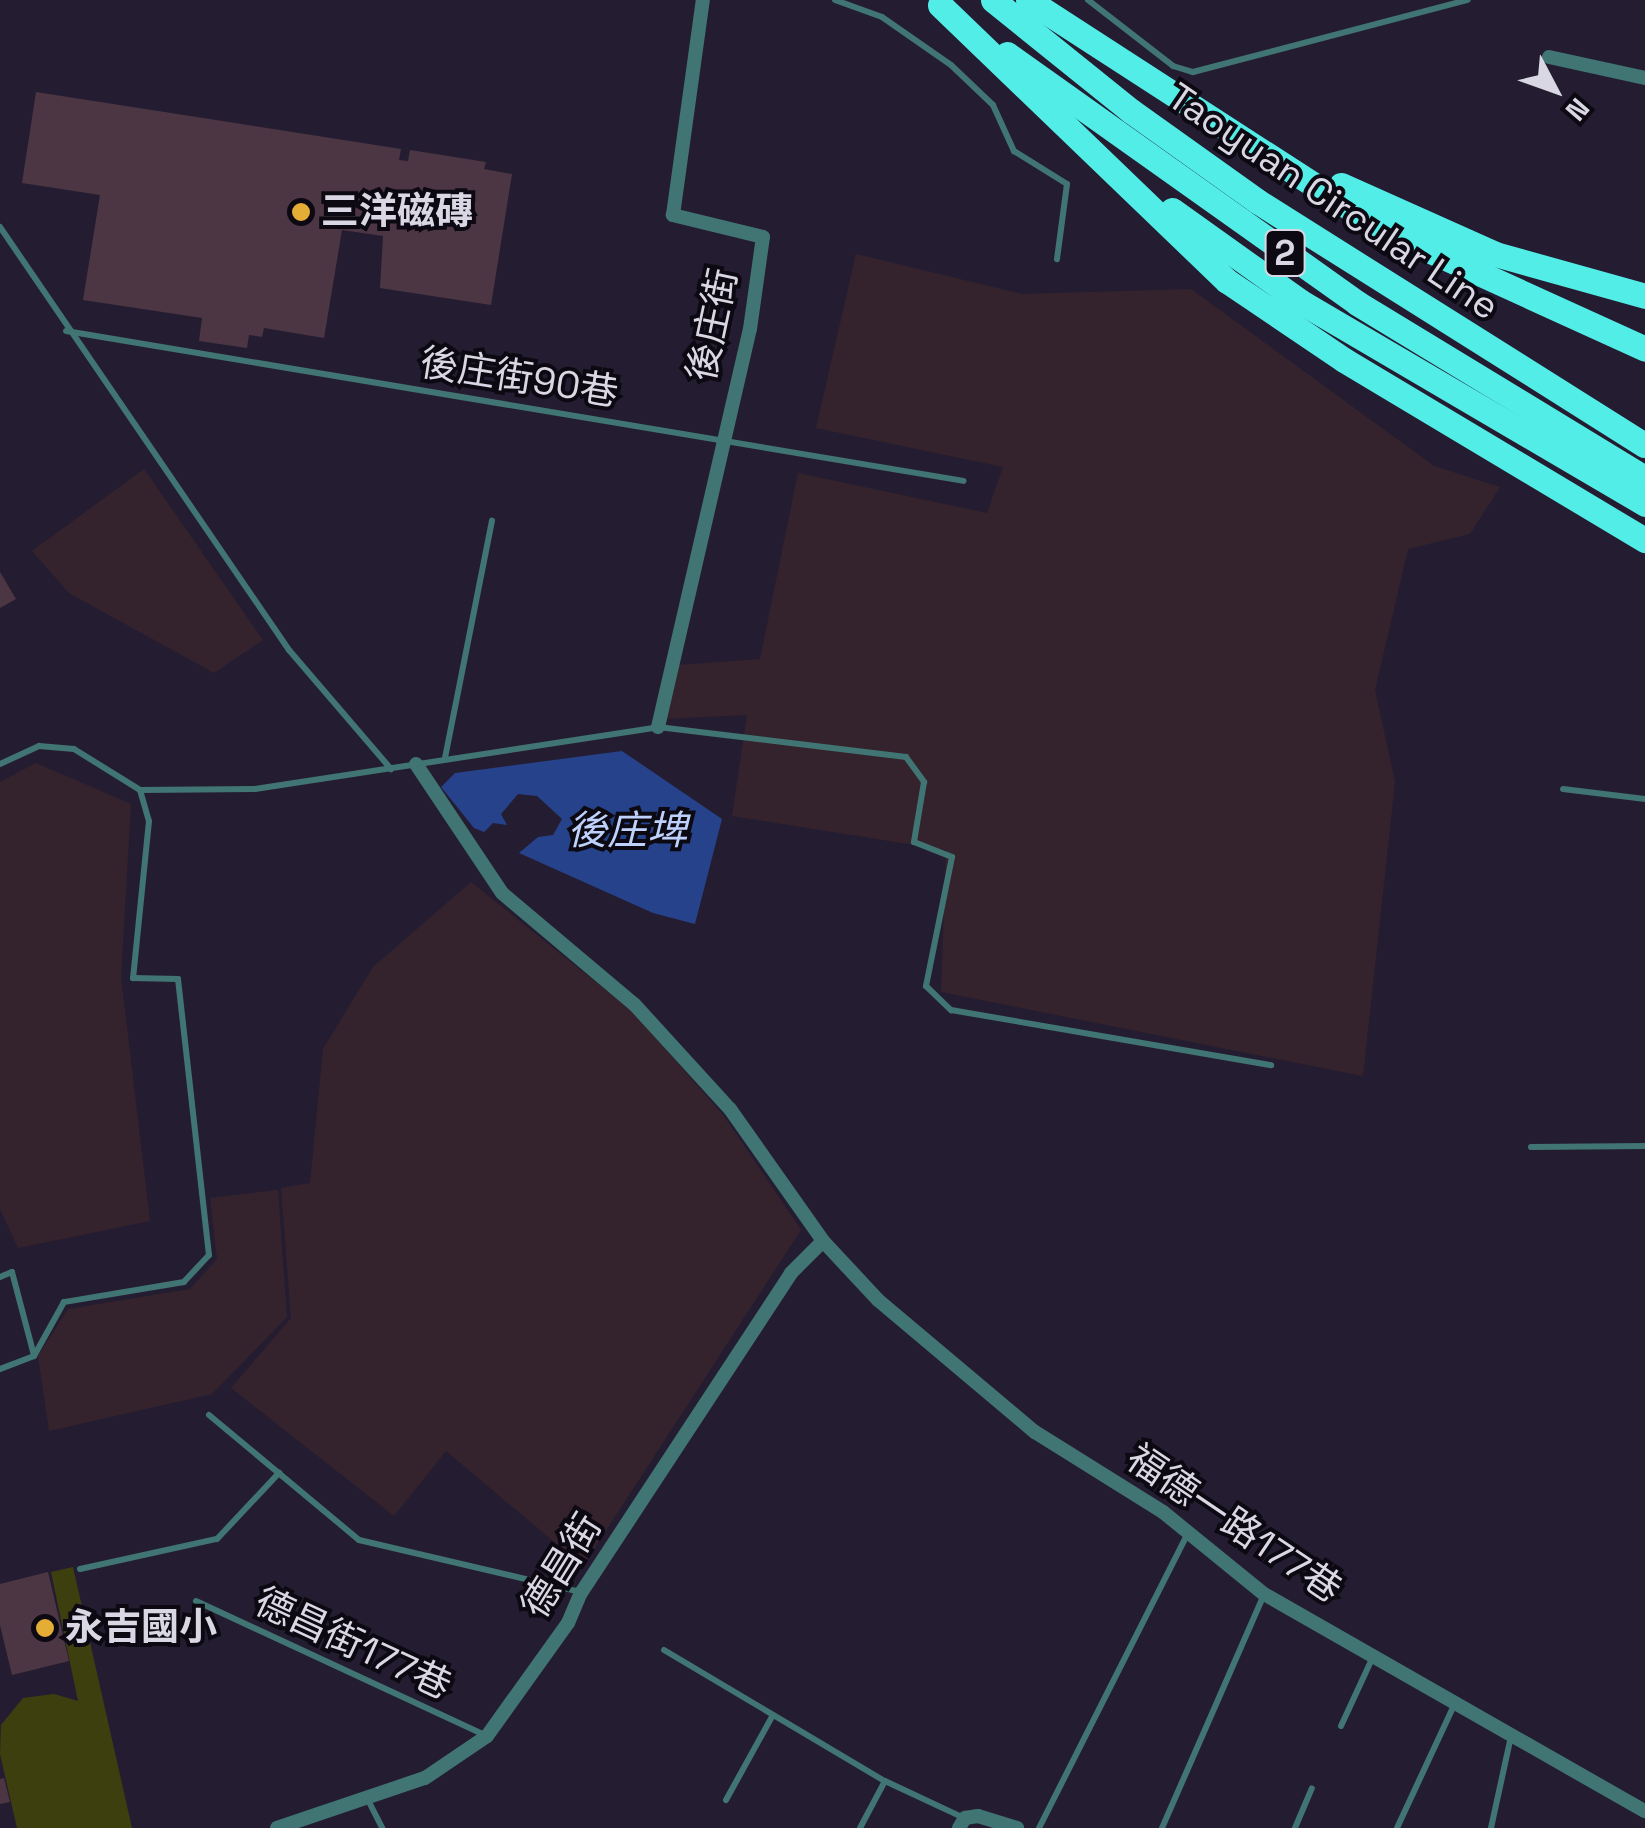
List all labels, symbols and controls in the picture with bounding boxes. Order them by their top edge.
north arrow [1505,40,1605,140]
street label: Taoyuan Circular Line [1159,74,1507,330]
text: N [1558,91,1597,129]
place label: 三洋磁磚 [321,189,473,235]
marker: 三洋磁磚 [290,201,312,223]
road number: 2 [1262,223,1308,283]
street label: 後庄街 [679,265,747,385]
street label: 後庄街90巷 [417,340,621,416]
water label: 後庄埤 [567,807,687,855]
street label: 福德一路177巷 [1118,1436,1350,1612]
street label: 德昌街 [512,1506,612,1626]
street label: 德昌街177巷 [248,1579,458,1709]
place label: 永吉國小 [65,1605,217,1651]
marker: 永吉國小 [34,1617,56,1639]

